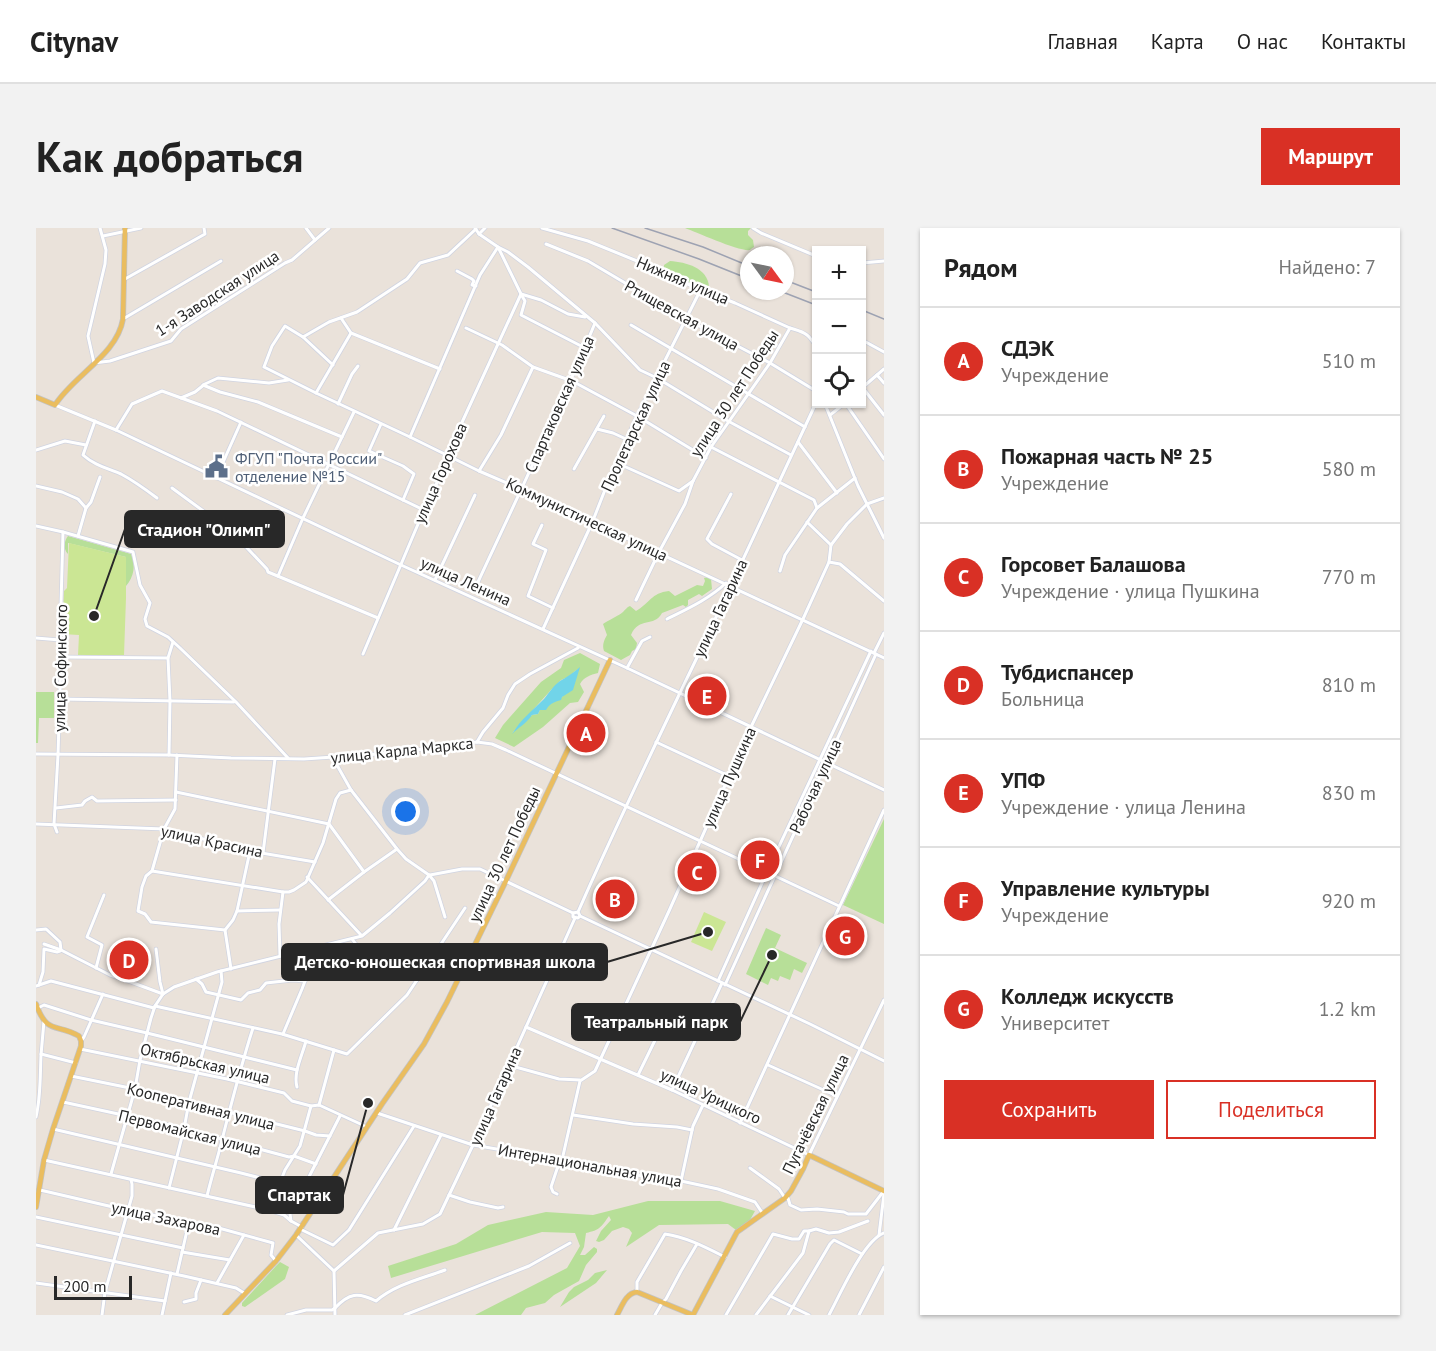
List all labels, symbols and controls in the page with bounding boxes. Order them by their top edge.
text: Citynav [30,23,118,60]
text: Главная [1047,28,1118,55]
text: Карта [1151,28,1204,55]
text: О нас [1237,28,1288,55]
text: Контакты [1321,28,1406,55]
button: Маршрут [1261,128,1400,185]
text: Как добраться [36,129,303,184]
street label: 1-я Заводская улица [151,246,283,340]
north arrow [740,246,794,300]
map controls [812,246,866,408]
button: + [812,246,866,300]
street label: Нижняя улица [634,251,732,309]
text: Рядом [944,251,1018,284]
text: Найдено: 7 [1279,254,1376,280]
street label: Ртищевская улица [621,275,743,355]
button: − [812,300,866,354]
street label: улица 30 лет Победы [685,326,783,460]
street label: Спартаковская улица [520,332,598,476]
text: СДЭК [1001,334,1055,362]
text: A [957,348,970,374]
text: 510 m [1322,348,1376,374]
button: locate [812,354,866,408]
street label: Пролетарская улица [596,357,674,495]
text: Учреждение [1001,362,1109,388]
street label: улица Горохова [409,420,471,526]
text: Пожарная часть № 25 [1001,442,1213,470]
place label: ФГУП "Почта России" отделение №15 [235,448,382,486]
public building icon: ФГУП "Почта России" отделение №15 [204,454,230,480]
text: B [958,456,969,482]
text: 580 m [1322,456,1376,482]
text: Учреждение [1001,470,1109,496]
street label: Коммунистическая улица [503,473,671,565]
callout: Стадион "Олимп" [125,511,284,547]
text: Стадион "Олимп" [137,518,271,541]
text: Горсовет Балашова [1001,550,1186,578]
street label: улица Ленина [418,552,514,610]
street label: улица Гагарина [689,556,751,660]
text: C [958,564,969,590]
text: 770 m [1322,564,1376,590]
text: Учреждение · улица Пушкина [1001,578,1260,604]
street label: улица Софинского [49,604,71,732]
text: Тубдиспансер [1001,658,1134,686]
text: D [957,672,970,698]
text: 810 m [1322,672,1376,698]
pin: E [688,674,726,718]
text: Больница [1001,686,1085,712]
pin: A [566,710,606,756]
street label: улица Пушкина [698,724,760,830]
street label: улица Карла Маркса [330,733,474,767]
street label: Рабочая улица [784,736,846,836]
text: УПФ [1001,766,1045,794]
text: E [958,780,969,806]
text: 830 m [1322,780,1376,806]
street label: улица 30 лет Победы [464,783,544,925]
text: Учреждение · улица Ленина [1001,794,1246,820]
your location [391,797,420,826]
street label: улица Красина [159,820,265,862]
pin: F [740,838,780,882]
pin: C [678,850,716,894]
text: Управление культуры [1001,874,1210,902]
pin: B [596,876,634,922]
text: F [958,888,969,914]
text: 920 m [1322,888,1376,914]
text: Учреждение [1001,902,1109,928]
pin: G [826,914,864,958]
pin: D [110,938,148,982]
callout: Детско-юношеская спортивная школа [282,944,607,980]
text: Детско-юношеская спортивная школа [295,950,595,973]
text: Колледж искусств [1001,982,1174,1010]
text: G [957,996,970,1022]
text: 1.2 km [1319,996,1376,1022]
callout: Театральный парк [572,1004,740,1040]
text: Театральный парк [584,1010,728,1033]
text: Университет [1001,1010,1109,1036]
street label: Октябрьская улица [138,1038,272,1088]
street label: улица Гагарина [464,1043,526,1149]
street label: Пугачёвская улица [777,1051,853,1177]
street label: улица Урицкого [657,1064,765,1128]
street label: Кооперативная улица [125,1078,277,1134]
button: Сохранить [944,1080,1154,1139]
button: Поделиться [1166,1080,1376,1139]
street label: Первомайская улица [117,1105,263,1159]
street label: Интернациональная улица [497,1139,683,1191]
callout: Спартак [256,1177,343,1213]
text: Спартак [267,1183,331,1206]
street label: улица Захарова [110,1197,222,1239]
scale bar [54,1273,132,1300]
text: 200 m [63,1276,106,1296]

